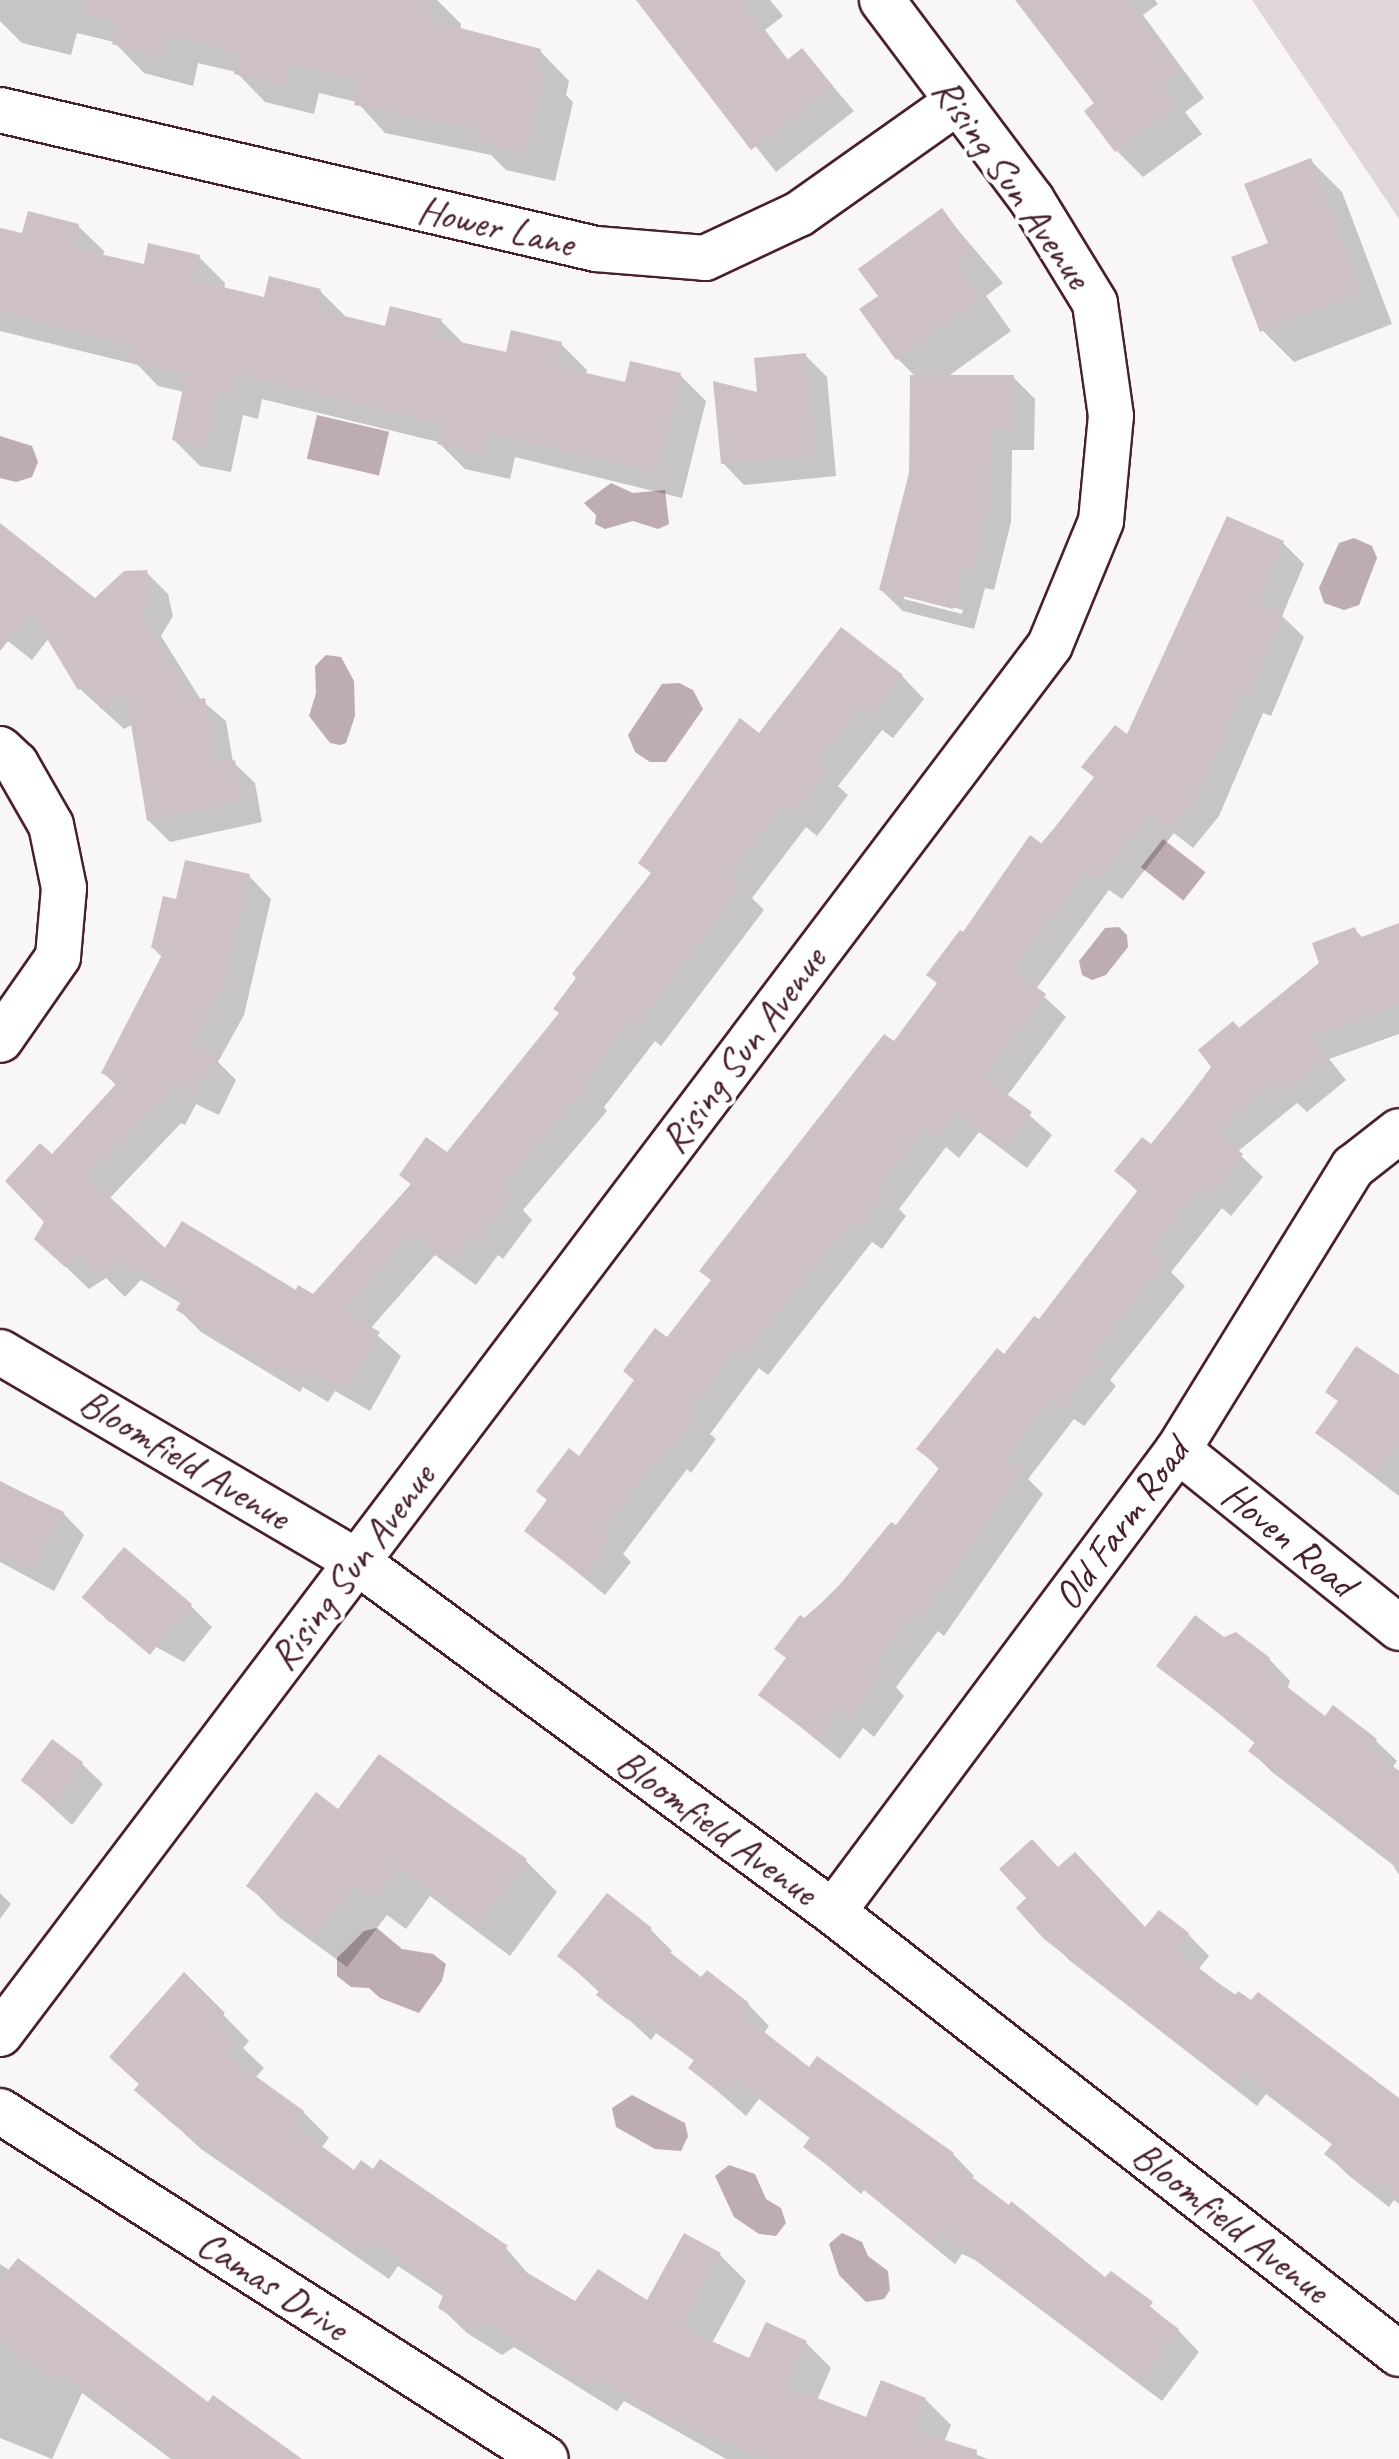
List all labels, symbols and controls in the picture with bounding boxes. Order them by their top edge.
street label: Rising Sun Avenue [922,69,1102,297]
street label: Hower Lane [413,185,579,267]
street label: Rising Sun Avenue [650,938,836,1162]
street label: Bloomfield Avenue [71,1378,299,1540]
street label: Old Farm Road [1042,1428,1200,1620]
street label: Rising Sun Avenue [259,1455,445,1679]
street label: Hoven Road [1213,1471,1365,1607]
street label: Bloomfield Avenue [607,1738,827,1916]
street label: Bloomfield Avenue [1123,2130,1339,2314]
street label: Camas Drive [189,2219,357,2351]

